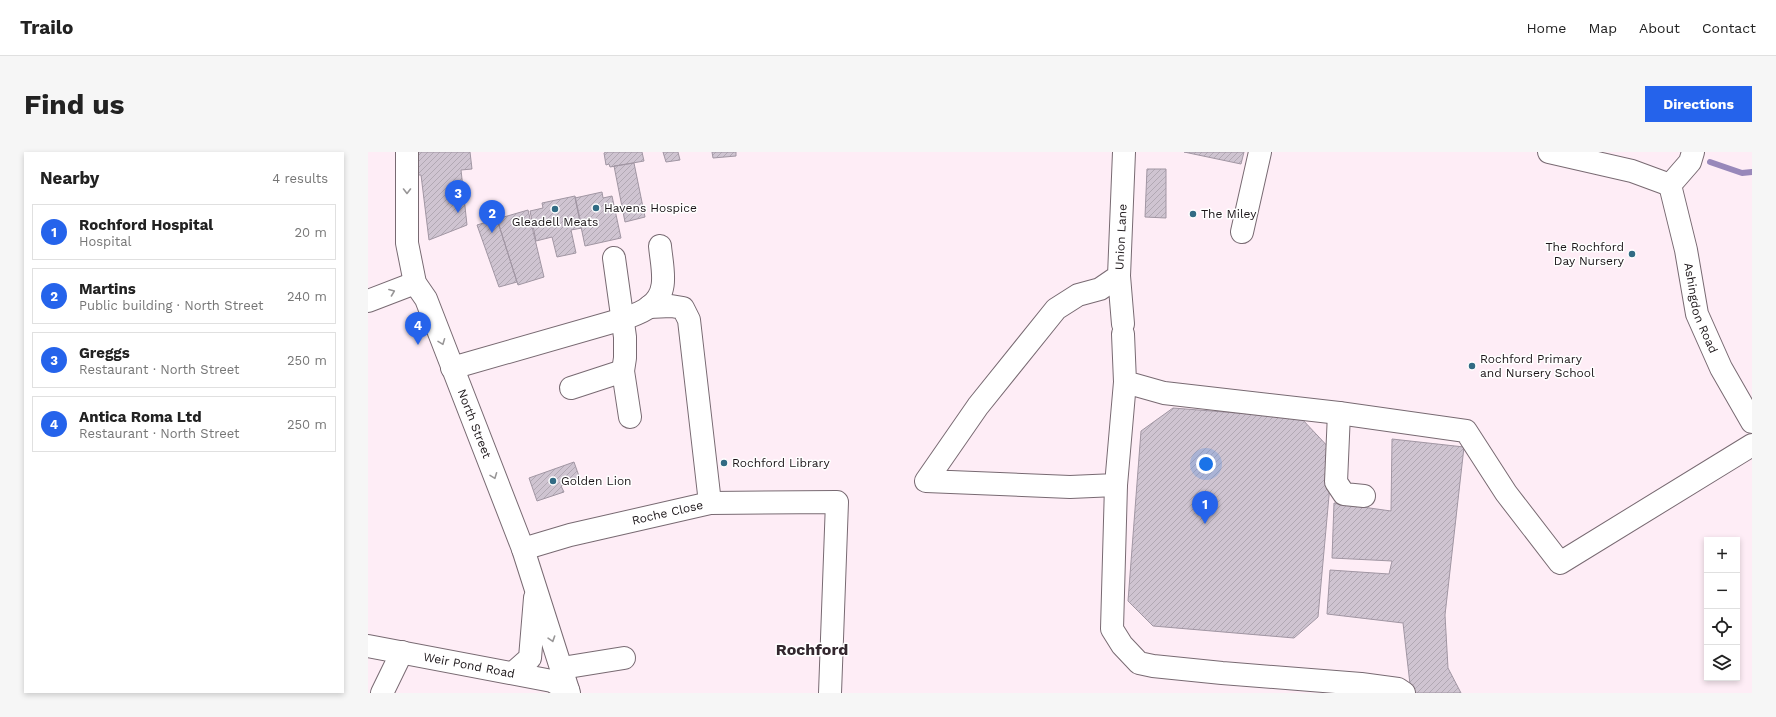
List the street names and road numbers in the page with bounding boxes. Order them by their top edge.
street label: Union Lane [1112,204,1130,270]
street label: Ashingdon Road [1681,262,1721,355]
street label: North Street [455,387,494,460]
street label: Roche Close [631,498,704,528]
street label: Weir Pond Road [422,650,516,681]

